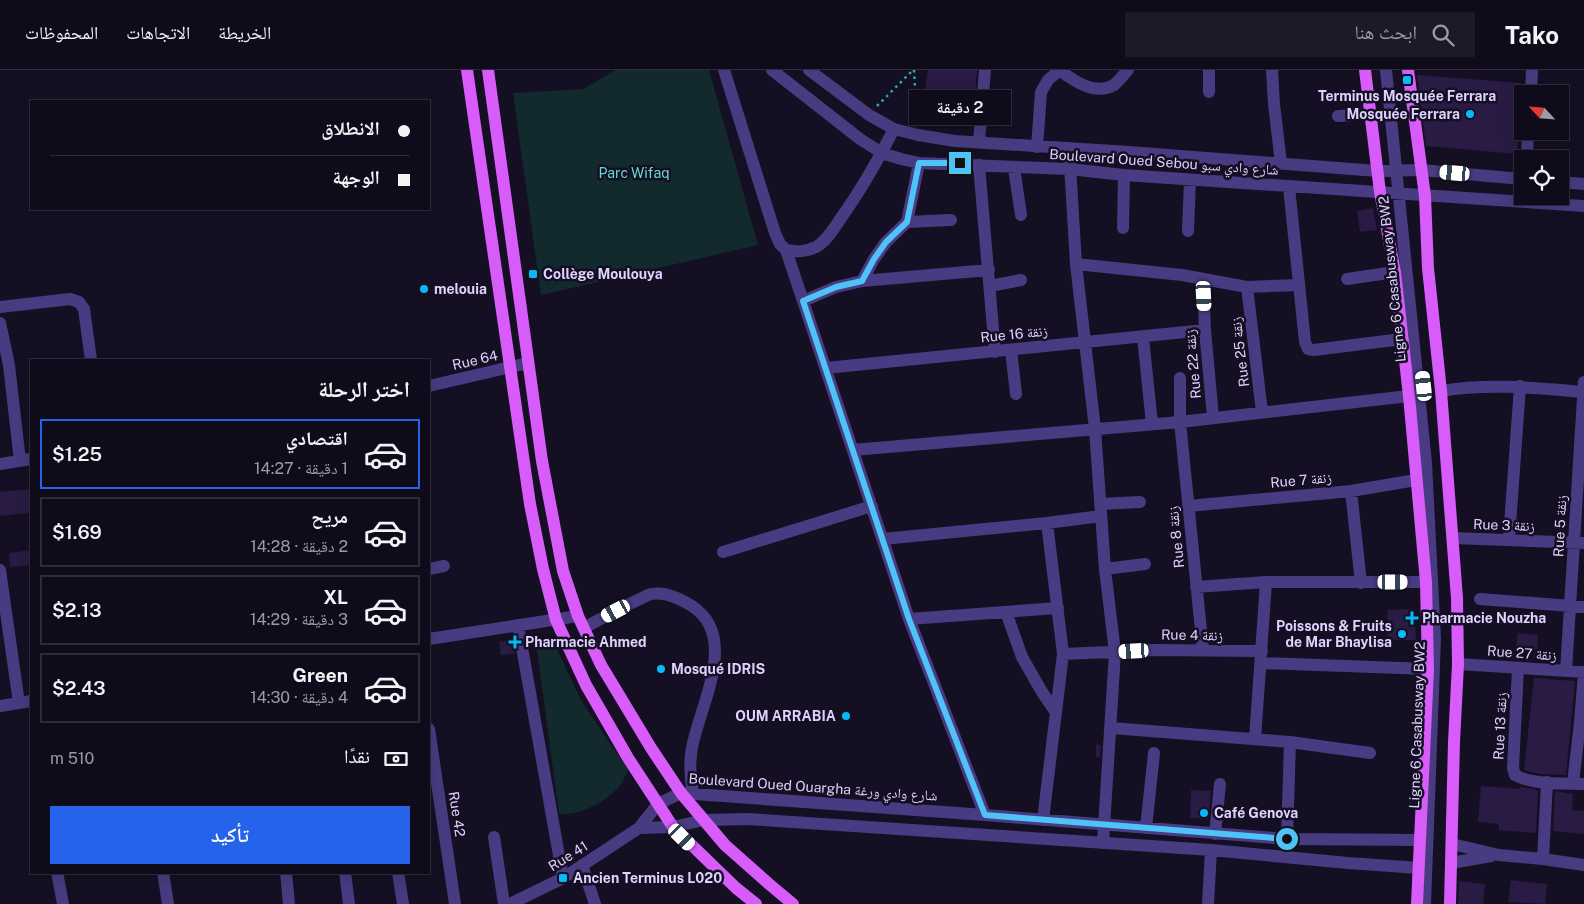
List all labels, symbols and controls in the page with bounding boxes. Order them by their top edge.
search box [1125,12,1475,57]
text: ابحث هنا [1354,21,1417,43]
icon: search [1429,21,1457,49]
text: Tako [1505,21,1559,49]
text: المحفوظات [25,22,98,43]
text: الاتجاهات [126,22,190,43]
text: الخريطة [218,22,271,43]
marker: Terminus Mosquée Ferrara [1401,74,1413,86]
north arrow [1514,85,1569,140]
map controls [1514,85,1569,205]
place label: Terminus Mosquée Ferrara [1318,88,1496,104]
callout: 2 دقيقة [909,91,1011,126]
text: 2 دقيقة [937,98,983,117]
place label: Mosquée Ferrara [1347,106,1460,122]
marker: Mosquée Ferrara [1464,108,1476,120]
text: الانطلاق [321,117,380,139]
street label: Boulevard Oued Sebou شارع وادي سبو [1049,146,1279,182]
button: locate [1514,150,1569,205]
route end [949,152,971,174]
car [1439,164,1470,182]
park label: Parc Wifaq [599,165,669,181]
text: الوجهة [332,166,380,188]
street label: Ligne 6 Casabusway BW2 [1375,195,1409,363]
place label: Collège Moulouya [543,266,663,282]
marker: Collège Moulouya [527,268,539,280]
place label: melouia [434,281,487,297]
car [1195,281,1212,311]
marker: melouia [418,283,430,295]
street label: Rue 25 زنقة [1228,316,1253,388]
street label: Rue 16 زنقة [980,323,1049,346]
street label: Rue 22 زنقة [1182,328,1205,399]
street label: Rue 64 [451,347,500,373]
car [1414,370,1433,402]
text: اختر الرحلة [318,376,410,402]
text: اقتصادي [286,427,348,449]
icon: car [363,432,408,477]
text: $1.25 [52,443,102,465]
text: 1 دقيقة · 14:27 [254,459,348,478]
street label: Rue 7 زنقة [1270,469,1332,492]
street label: Rue 5 زنقة [1550,495,1571,557]
text: مريح [311,505,348,527]
street label: Rue 8 زنقة [1165,505,1188,569]
icon: car [363,510,408,555]
street label: Rue 3 زنقة [1473,516,1535,535]
text: $1.69 [52,521,102,543]
text: 2 دقيقة · 14:28 [250,537,348,556]
car [1378,575,1408,590]
text: XL [323,586,348,608]
icon: car [363,588,408,633]
car [599,597,632,625]
text: $2.13 [52,599,102,621]
text: 3 دقيقة · 14:29 [250,610,348,629]
place label: Pharmacie Nouzha [1422,610,1546,626]
marker: Pharmacie Nouzha [1406,612,1418,624]
place label: Poissons & Fruits de Mar Bhaylisa [1276,618,1392,650]
street label: Rue 4 زنقة [1161,626,1223,645]
marker: Poissons & Fruits de Mar Bhaylisa [1396,628,1408,640]
place label: Pharmacie Ahmed [525,634,647,650]
marker: Pharmacie Ahmed [509,636,521,648]
street label: Ligne 6 Casabusway BW2 [1406,641,1428,809]
car [1118,643,1149,659]
street label: Rue 27 زنقة [1487,643,1557,664]
place label: Mosqué IDRIS [671,661,765,677]
marker: Mosqué IDRIS [655,663,667,675]
text: Green [293,664,348,686]
icon: car [363,666,408,711]
text: $2.43 [52,677,106,699]
text: 4 دقيقة · 14:30 [250,688,348,707]
street label: Rue 13 زنقة [1490,692,1511,760]
place label: OUM ARRABIA [735,708,836,724]
marker: OUM ARRABIA [840,710,852,722]
text: نقدًا [344,745,370,767]
icon: cash [382,745,410,773]
text: 510 m [50,749,94,768]
street label: Boulevard Oued Ouargha شارع وادي ورغة [688,770,938,807]
street label: Rue 42 [446,790,468,838]
place label: Café Genova [1214,805,1298,821]
button: تأكيد [50,806,410,864]
marker: Café Genova [1198,807,1210,819]
car [666,821,697,853]
route start [1276,828,1298,850]
street label: Rue 41 [545,838,591,874]
place label: Ancien Terminus L020 [573,870,722,886]
marker: Ancien Terminus L020 [557,872,569,884]

